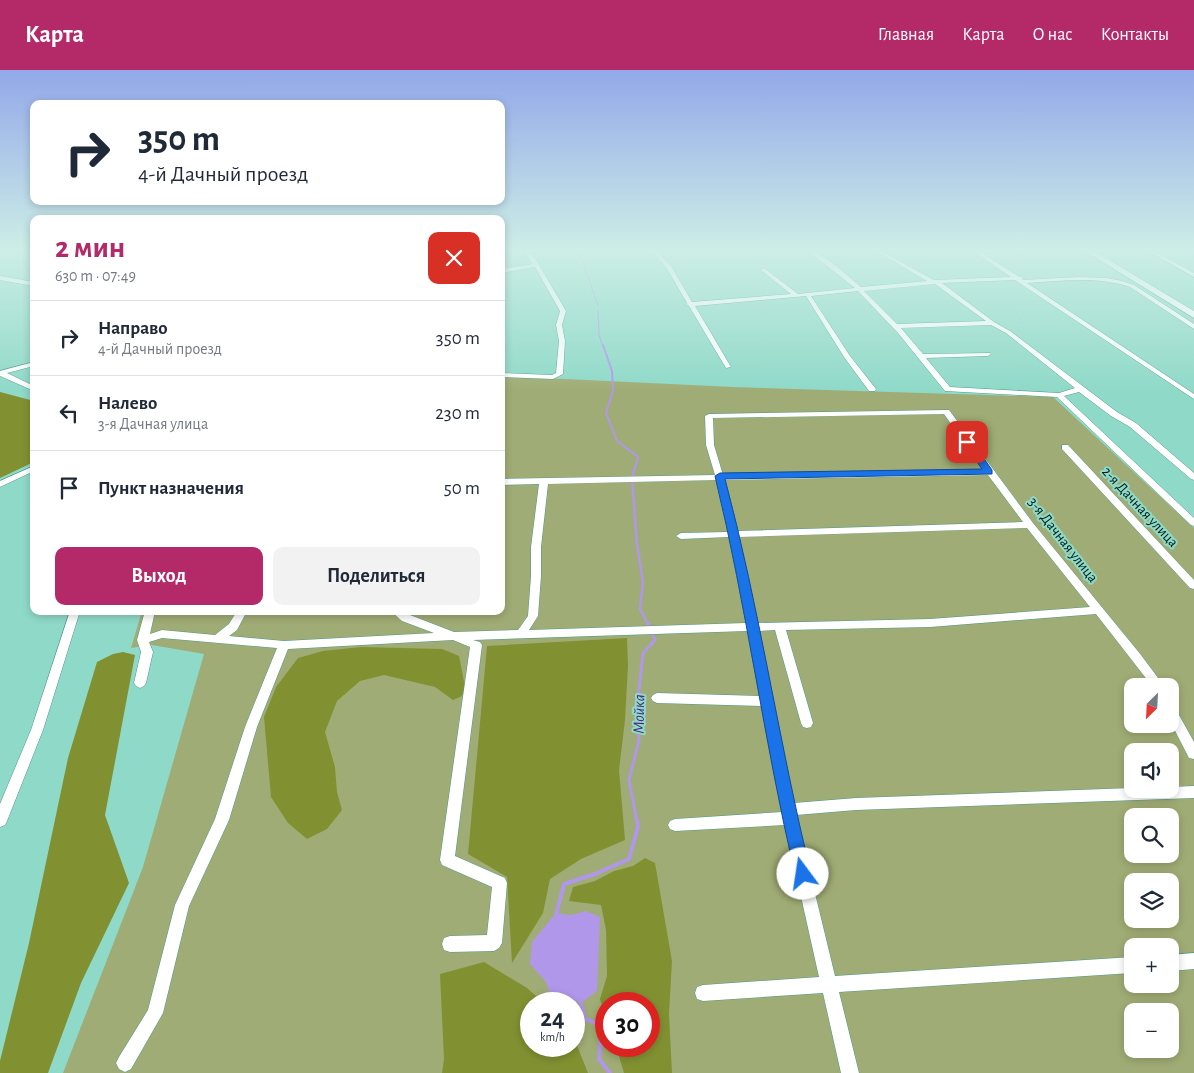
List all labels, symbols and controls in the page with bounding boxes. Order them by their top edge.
text: Карта [25,23,84,47]
text: Главная [878,26,934,44]
text: Карта [962,26,1004,44]
text: О нас [1032,26,1073,44]
text: Контакты [1101,26,1169,44]
icon: right [55,120,120,185]
text: 350 m [138,122,220,157]
text: 4-й Дачный проезд [138,163,308,185]
button: close [428,232,480,284]
text: 2 мин [55,233,125,263]
text: 630 m · 07:49 [55,268,136,284]
text: Направо [98,319,168,338]
icon: right [55,324,83,352]
text: 350 m [436,329,480,348]
text: 4-й Дачный проезд [98,341,222,357]
text: Налево [98,394,157,413]
icon: left [55,399,83,427]
text: 230 m [435,404,480,423]
text: 3-я Дачная улица [98,416,208,432]
pin [946,421,988,463]
icon: arrive [953,428,981,456]
street label: 2-я Дачная улица [1099,464,1181,550]
icon: arrive [55,474,83,502]
text: Пункт назначения [98,479,244,498]
text: 50 m [444,479,480,498]
street label: 3-я Дачная улица [1025,495,1101,585]
button: Выход [55,547,263,605]
button: Поделиться [273,547,480,605]
north arrow [1124,678,1179,732]
map controls [1124,678,1179,1058]
water label: Мойка [631,694,647,734]
button: sound [1124,743,1179,798]
button: search [1124,808,1179,863]
position arrow [776,847,828,899]
button: layers [1124,873,1179,928]
button: + [1124,938,1179,993]
speed limit sign: 30 [595,992,660,1057]
button: − [1124,1003,1179,1058]
text: 24 [540,1006,565,1031]
text: km/h [540,1031,565,1043]

